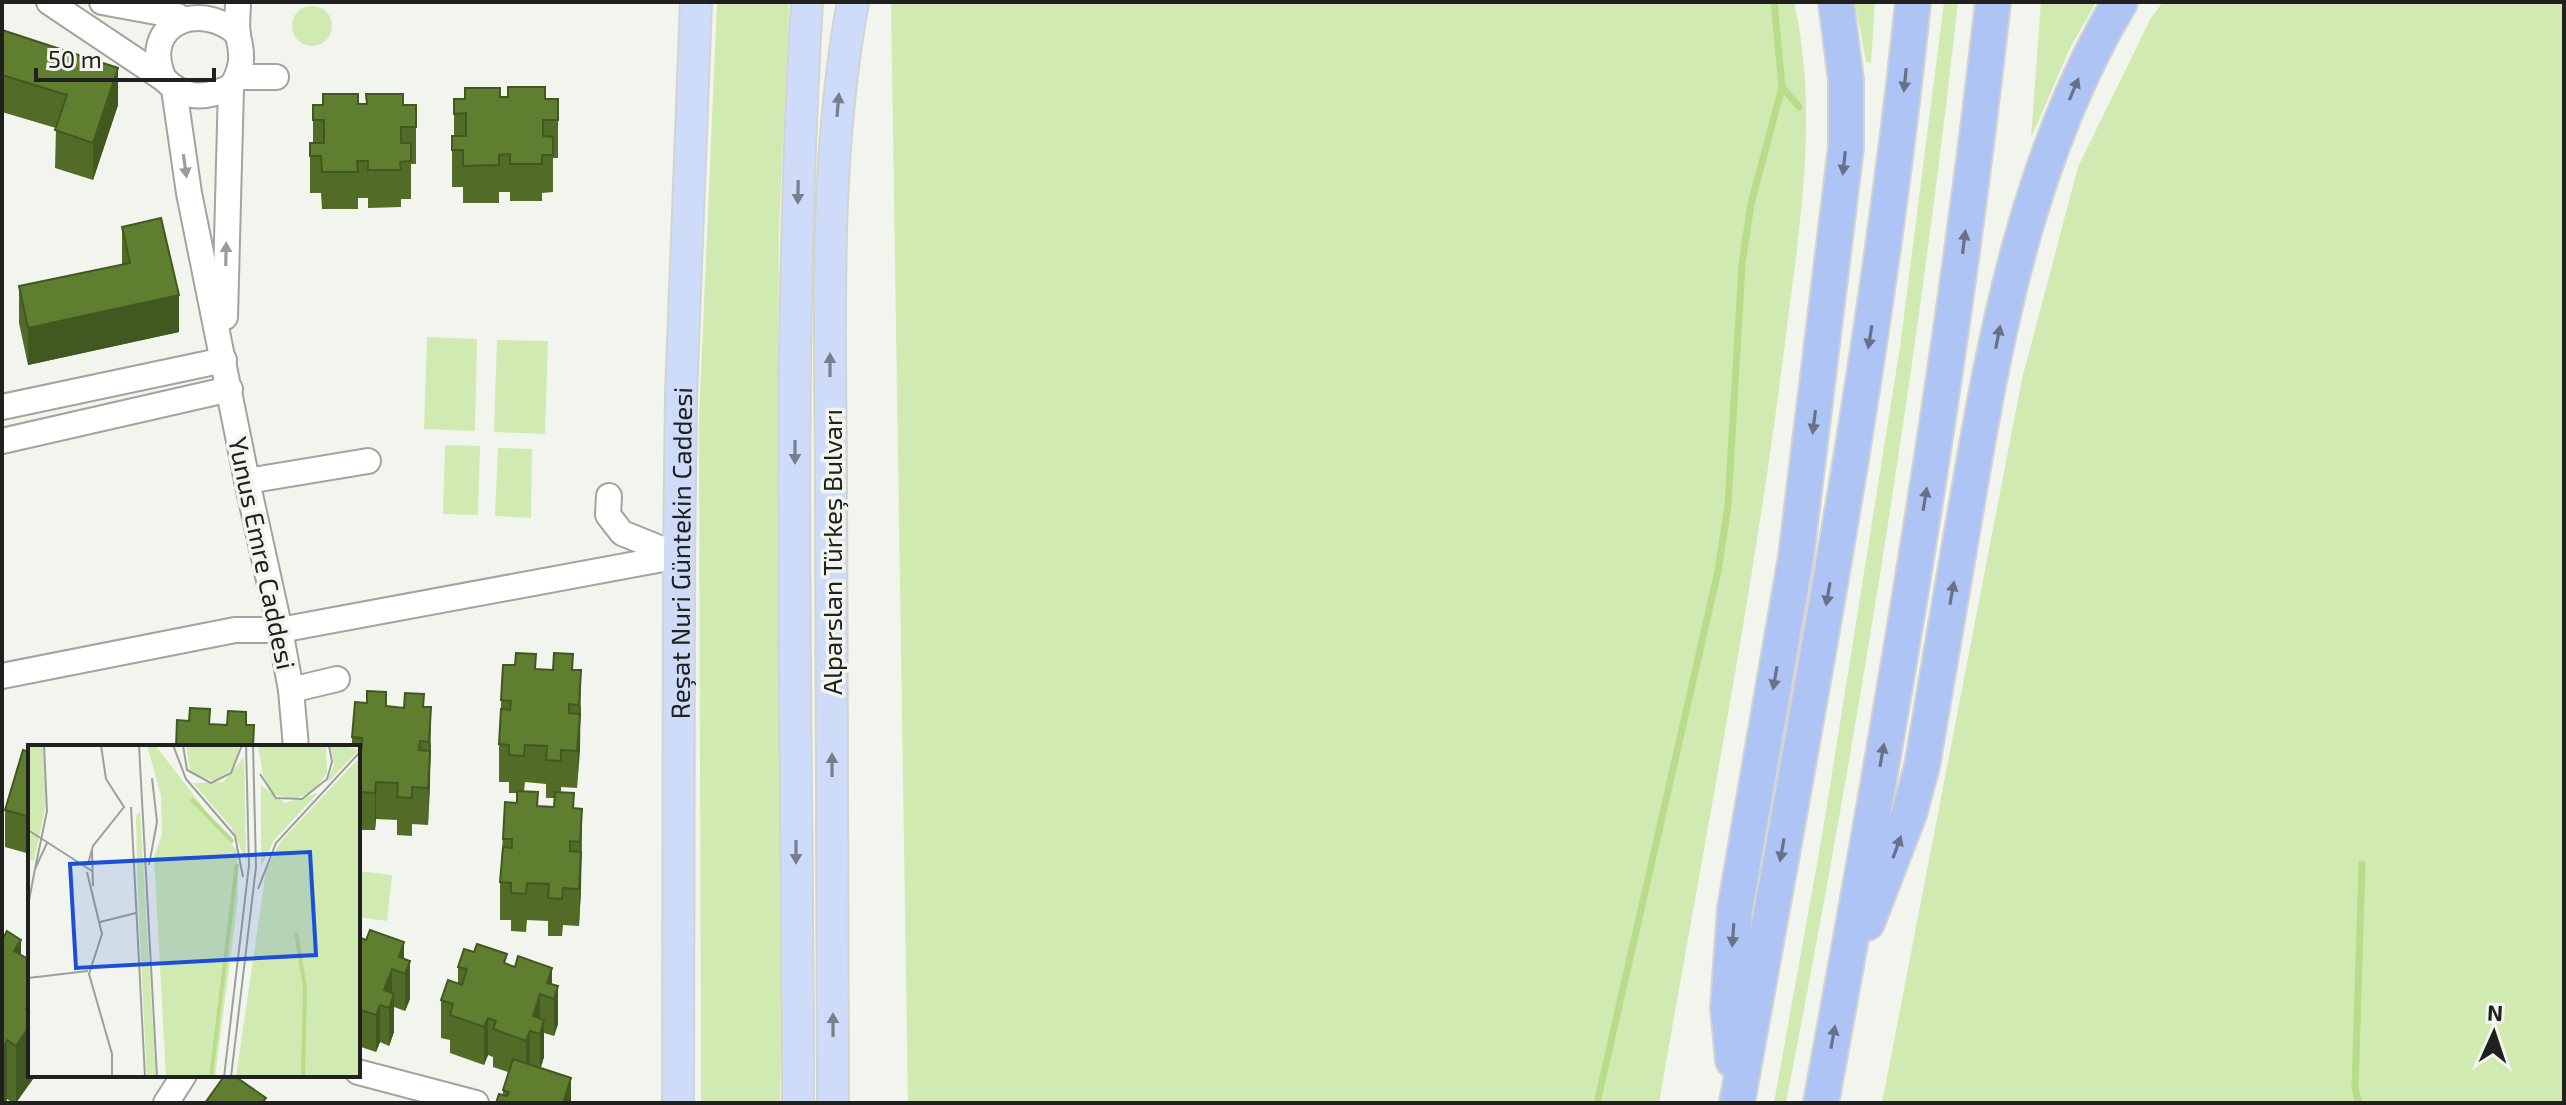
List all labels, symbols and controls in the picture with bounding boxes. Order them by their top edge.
scale bar [36,32,214,82]
text: 50 m [48,44,102,73]
one-way arrow [1899,68,1912,93]
one-way arrow [2068,78,2081,101]
one-way arrow [832,92,845,117]
one-way arrow [1838,151,1851,176]
one-way arrow [179,154,192,179]
one-way arrow [791,180,804,205]
one-way arrow [1958,229,1971,254]
one-way arrow [220,241,232,266]
one-way arrow [1864,325,1876,350]
one-way arrow [1992,325,2004,350]
one-way arrow [824,352,836,377]
street label: Reşat Nuri Güntekin Caddesi [663,386,697,719]
street label: Alparslan Türkeş Bulvarı [816,409,849,695]
one-way arrow [1807,409,1820,434]
street label: Yunus Emre Caddesi [223,434,303,672]
one-way arrow [789,440,801,465]
one-way arrow [1920,486,1932,511]
one-way arrow [1946,580,1958,605]
one-way arrow [1821,581,1833,606]
one-way arrow [1768,666,1780,691]
one-way arrow [1876,743,1889,768]
inset map [28,745,360,1077]
one-way arrow [826,752,838,777]
one-way arrow [1891,835,1904,859]
one-way arrow [1776,837,1788,862]
one-way arrow [790,840,802,865]
one-way arrow [1726,923,1739,948]
north arrow [2454,993,2534,1073]
text: N [2486,999,2504,1025]
one-way arrow [827,1012,839,1037]
one-way arrow [1827,1024,1839,1049]

